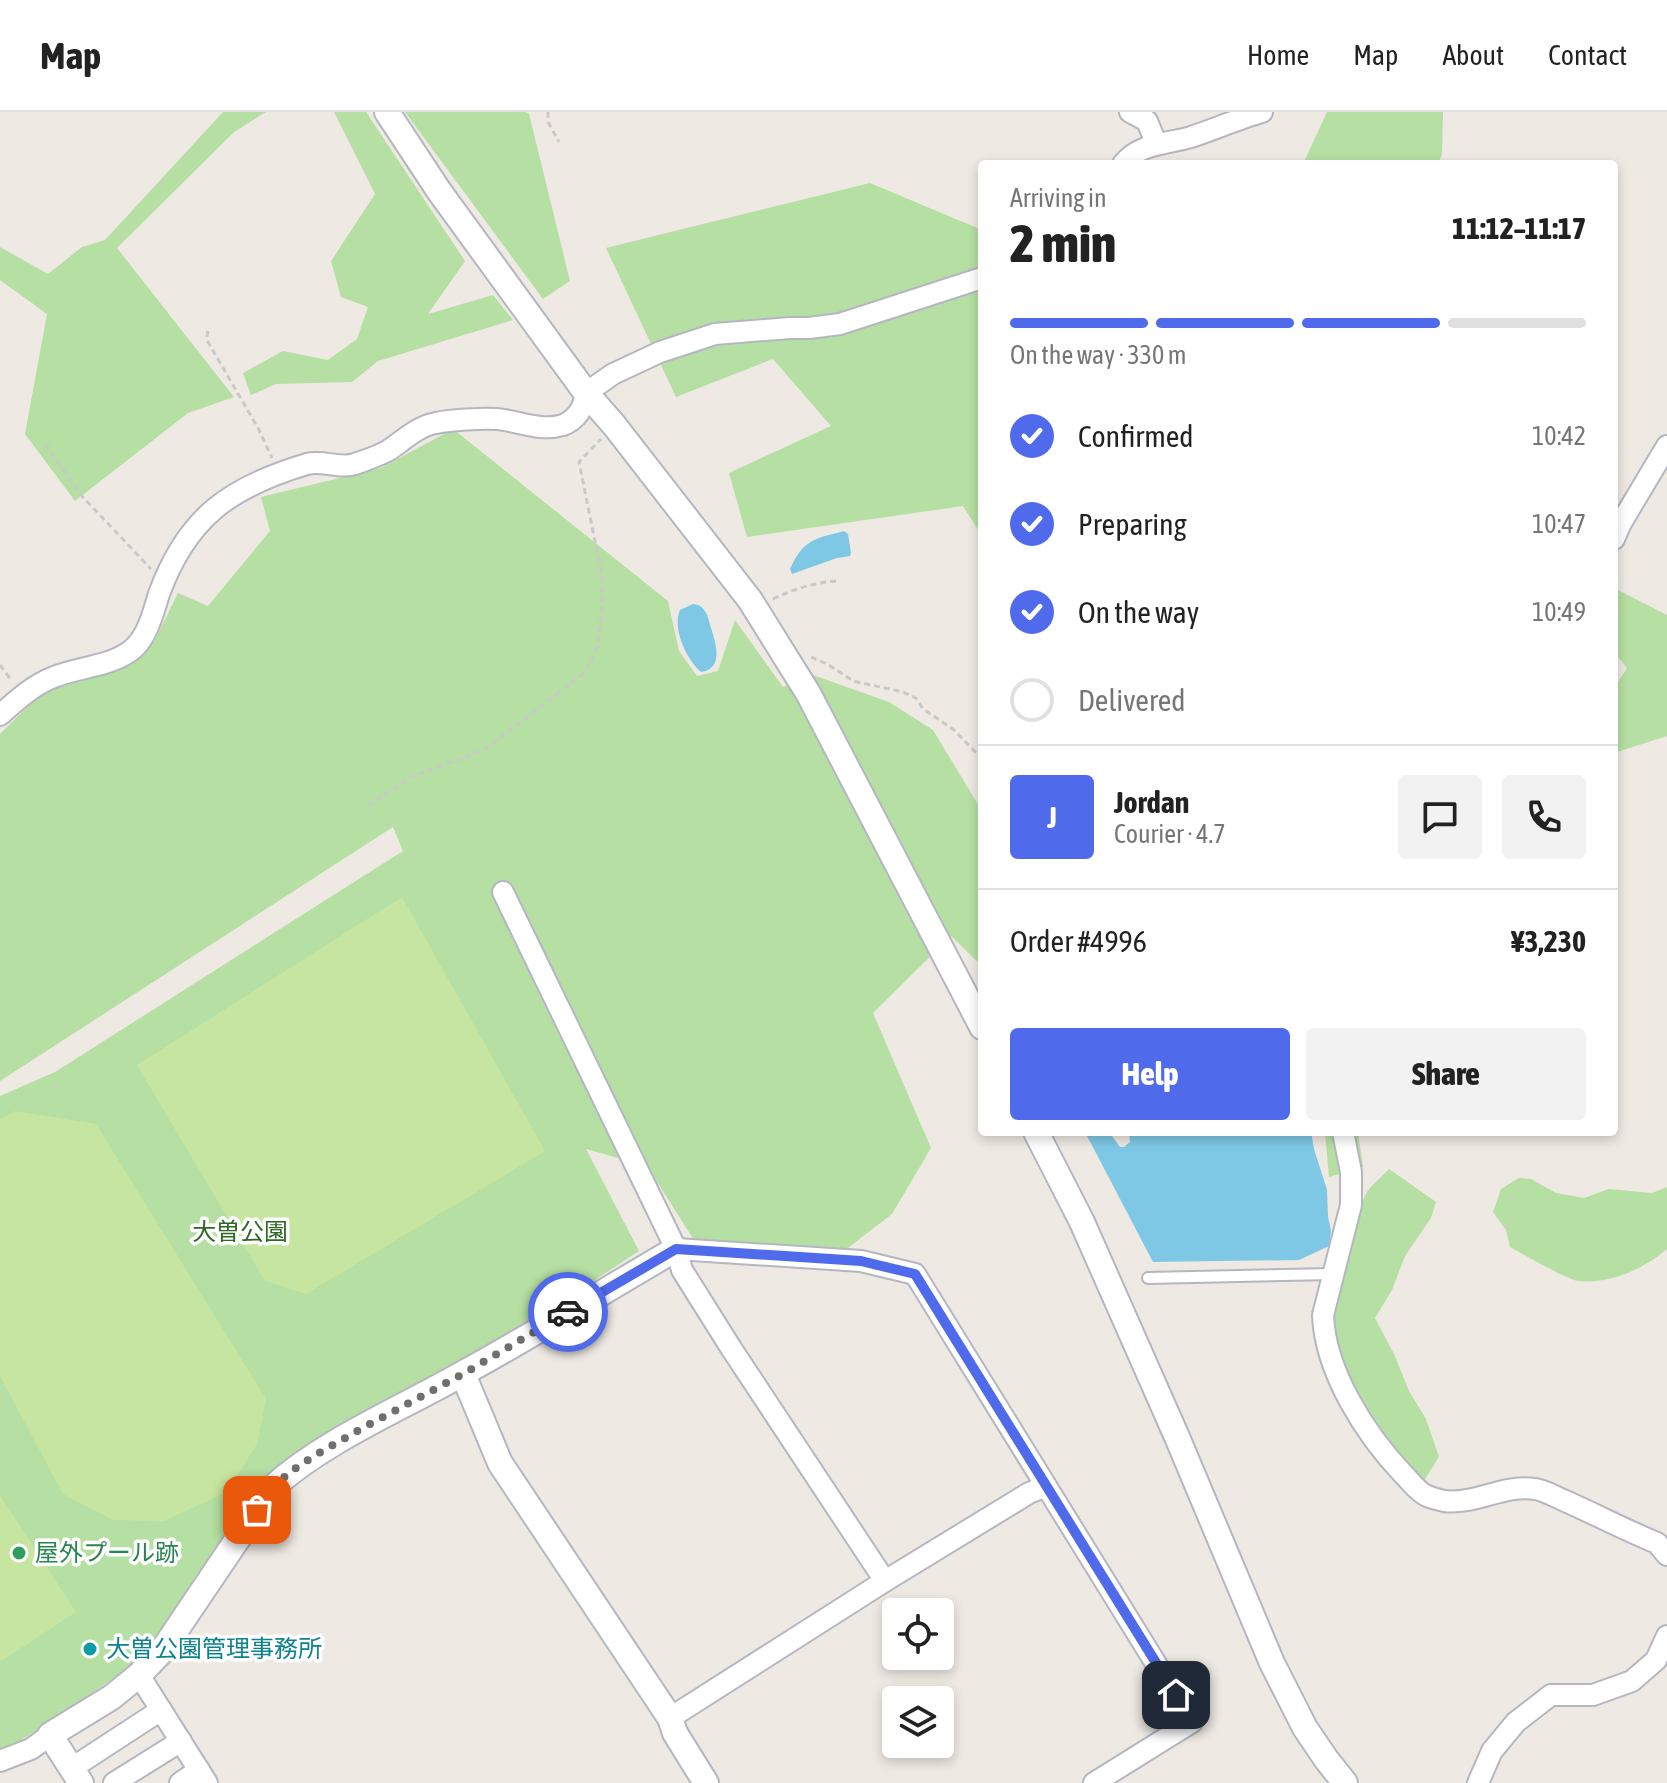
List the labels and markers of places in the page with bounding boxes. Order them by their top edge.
pin [223,1476,291,1544]
place label: 屋外プール跡 [35,1539,179,1566]
marker: 屋外プール跡 [10,1544,28,1562]
place label: 大曽公園管理事務所 [106,1635,322,1662]
marker: 大曽公園管理事務所 [81,1640,99,1658]
pin [1142,1661,1210,1729]

